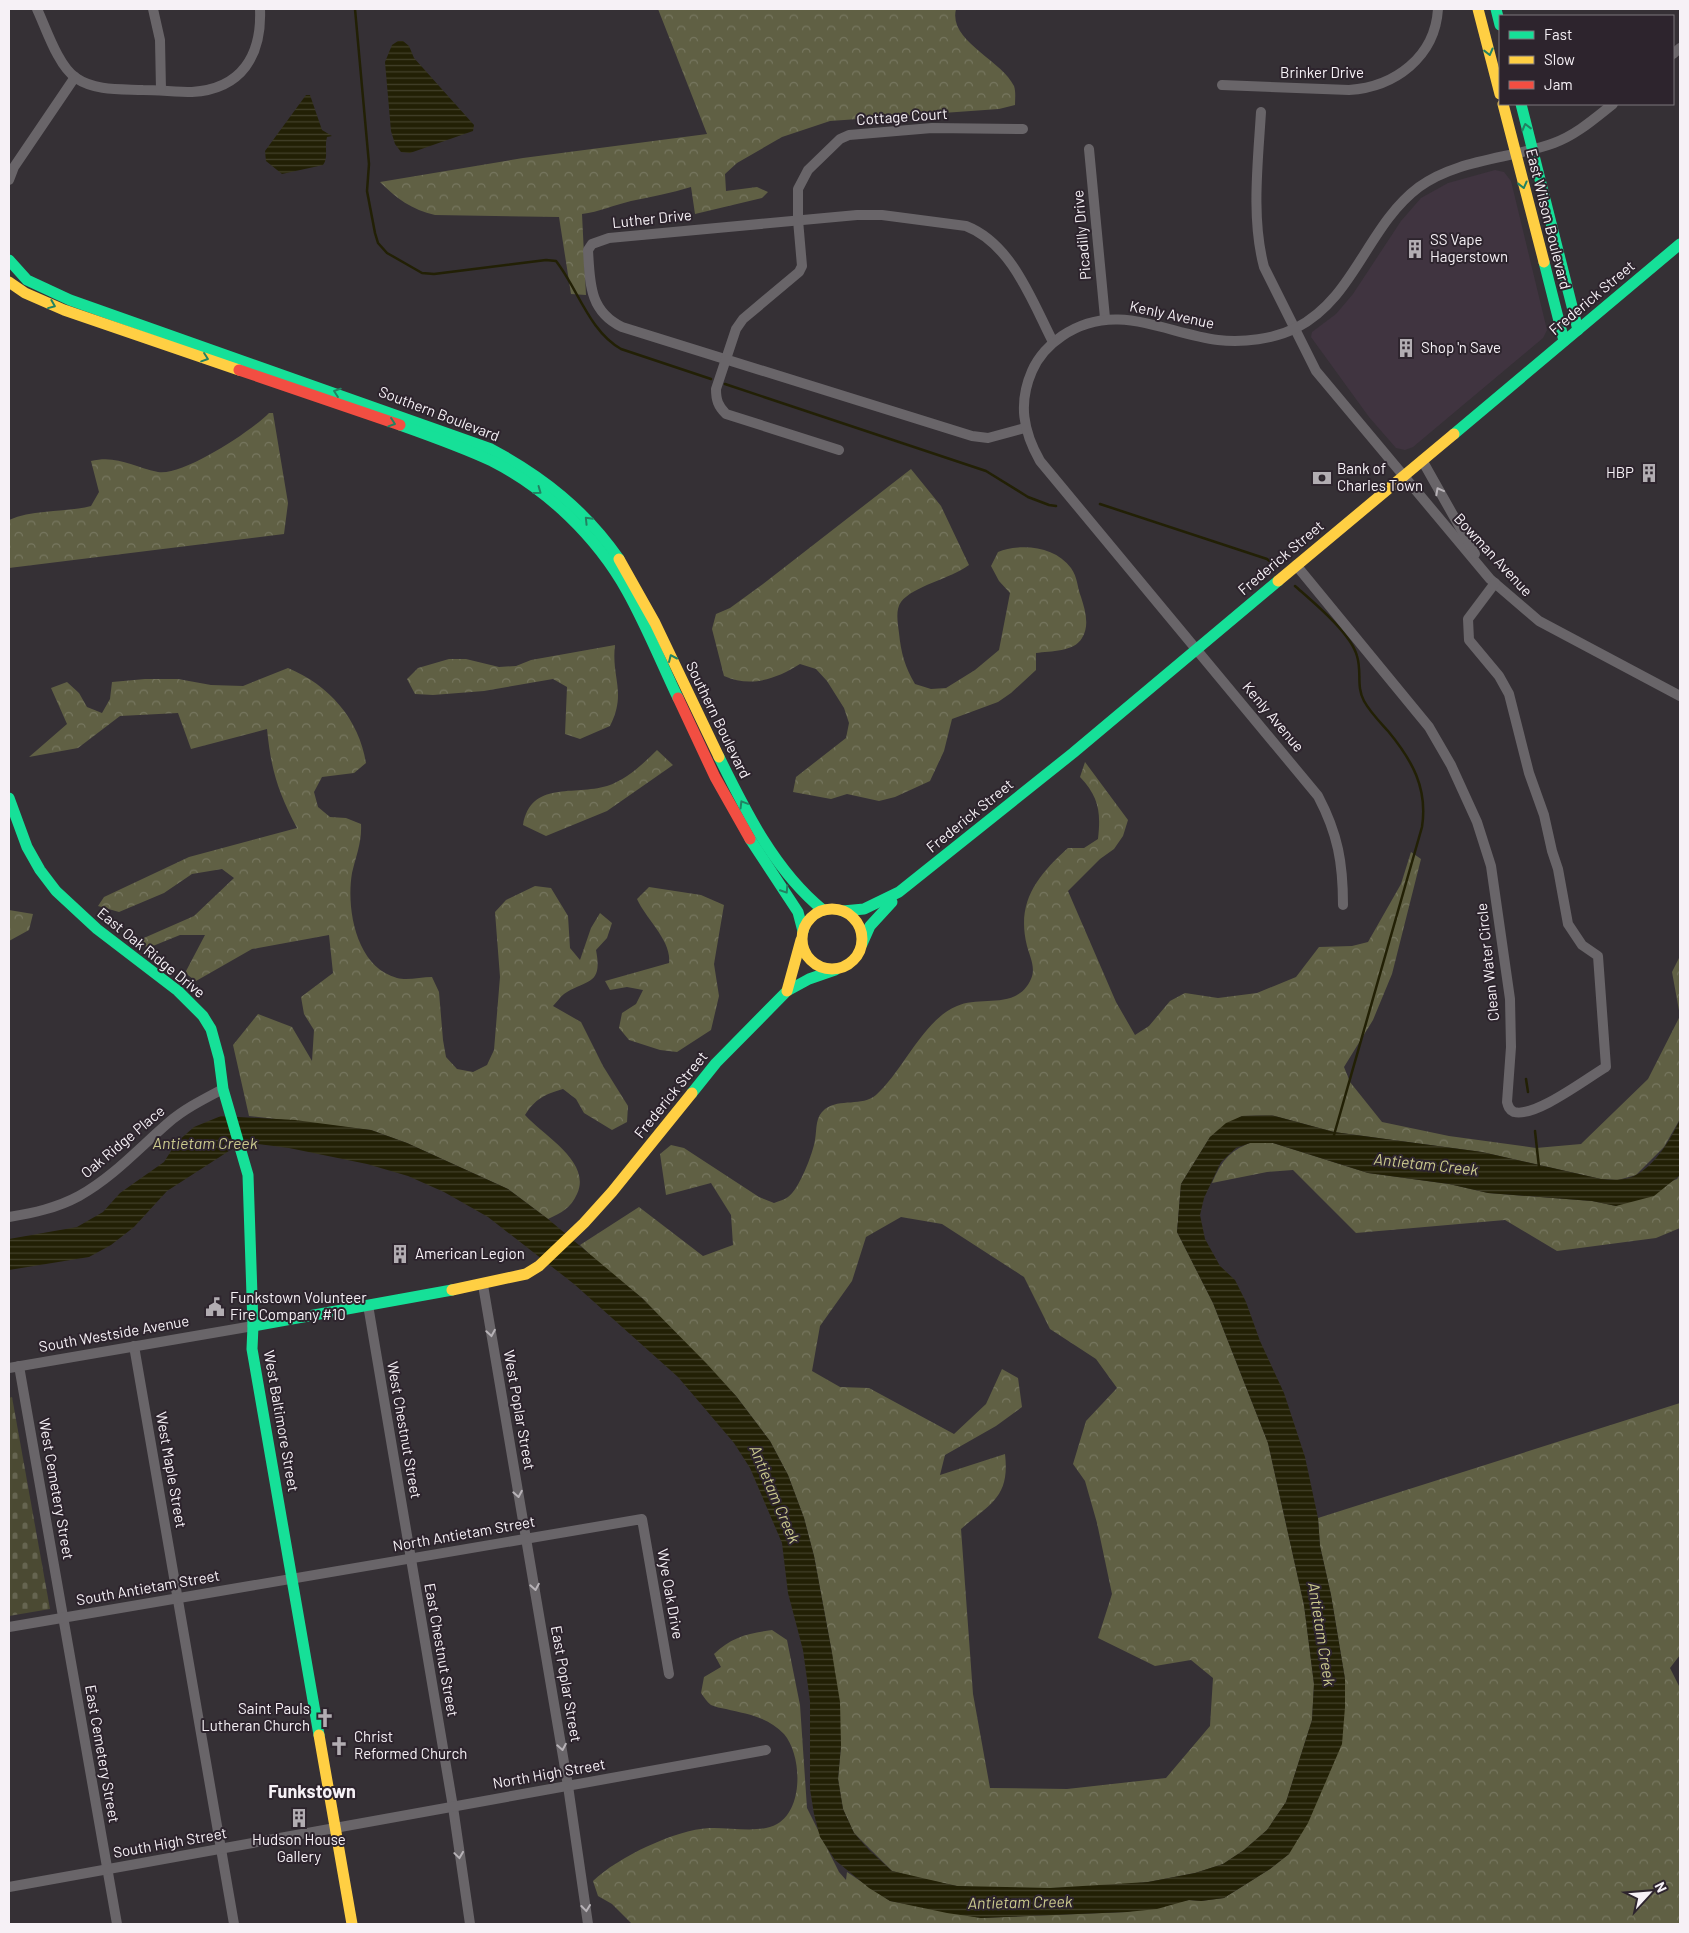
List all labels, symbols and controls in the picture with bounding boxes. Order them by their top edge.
legend [1499,15,1674,105]
text: Fast [1544,25,1572,43]
one-way arrow [1483,47,1494,56]
text: Slow [1544,50,1575,68]
street label: Brinker Drive [1280,63,1364,81]
text: Jam [1544,75,1573,93]
street label: Cottage Court [856,104,948,128]
one-way arrow [1522,123,1532,131]
street label: East Wilson Boulevard [1523,147,1575,291]
one-way arrow [1518,180,1528,188]
street label: Picadilly Drive [1068,189,1094,281]
street label: Luther Drive [611,205,693,231]
place label: SS Vape Hagerstown [1430,230,1508,265]
building icon: SS Vape Hagerstown [1404,238,1426,260]
street label: Frederick Street [1545,256,1638,338]
street label: Kenly Avenue [1128,296,1216,332]
one-way arrow [47,298,56,309]
building icon: Shop 'n Save [1395,337,1417,359]
place label: Shop 'n Save [1421,338,1501,356]
one-way arrow [200,352,209,362]
street label: Southern Boulevard [376,382,502,444]
one-way arrow [334,388,342,398]
one-way arrow [387,417,396,427]
place label: Bank of Charles Town [1337,459,1423,494]
building icon: HBP [1638,462,1660,484]
place label: HBP [1606,463,1634,481]
bank icon: Bank of Charles Town [1311,467,1333,489]
one-way arrow [532,486,541,494]
one-way arrow [1435,488,1445,497]
street label: Bowman Avenue [1451,509,1537,600]
one-way arrow [585,516,594,525]
street label: Frederick Street [1234,516,1327,598]
one-way arrow [667,654,678,663]
street label: Southern Boulevard [683,658,755,781]
street label: Kenly Avenue [1239,678,1308,755]
street label: Frederick Street [922,775,1016,856]
one-way arrow [739,801,749,810]
one-way arrow [778,884,788,893]
street label: Clean Water Circle [1472,902,1502,1022]
street label: East Oak Ridge Drive [94,903,209,1001]
street label: Frederick Street [630,1047,711,1141]
street label: Oak Ridge Place [77,1101,168,1181]
water label: Antietam Creek [153,1133,258,1152]
water label: Antietam Creek [1373,1149,1479,1178]
building icon: American Legion [389,1243,411,1265]
place label: American Legion [415,1244,525,1262]
place label: Funkstown Volunteer Fire Company #10 [230,1288,367,1323]
public building icon: Funkstown Volunteer Fire Company #10 [204,1296,226,1318]
street label: South Westside Avenue [37,1311,190,1355]
one-way arrow [485,1330,496,1338]
street label: West Poplar Street [501,1348,539,1471]
street label: West Baltimore Street [261,1349,303,1493]
street label: West Chestnut Street [384,1360,426,1500]
street label: West Maple Street [153,1410,191,1530]
street label: West Cemetery Street [36,1417,78,1561]
water label: Antietam Creek [746,1442,805,1546]
one-way arrow [513,1489,523,1498]
street label: North Antietam Street [391,1512,536,1554]
street label: Wye Oak Drive [654,1547,688,1640]
street label: South Antietam Street [75,1566,221,1609]
water label: Antietam Creek [1305,1581,1340,1687]
street label: East Chestnut Street [421,1582,463,1718]
one-way arrow [529,1583,539,1591]
street label: East Poplar Street [548,1624,586,1743]
street label: East Cemetery Street [82,1683,124,1824]
place label: Saint Pauls Lutheran Church [201,1699,310,1734]
church icon: Saint Pauls Lutheran Church [314,1707,336,1729]
place label: Christ Reformed Church [354,1727,467,1762]
church icon: Christ Reformed Church [328,1735,350,1757]
one-way arrow [556,1743,566,1752]
street label: North High Street [491,1754,607,1792]
district label: Funkstown [268,1780,356,1802]
building icon: Hudson House Gallery [288,1807,310,1829]
street label: South High Street [112,1823,228,1861]
place label: Hudson House Gallery [252,1830,346,1865]
one-way arrow [454,1851,464,1859]
north arrow [1624,1868,1674,1918]
text: N [1651,1879,1671,1895]
water label: Antietam Creek [967,1891,1073,1912]
one-way arrow [580,1904,591,1912]

